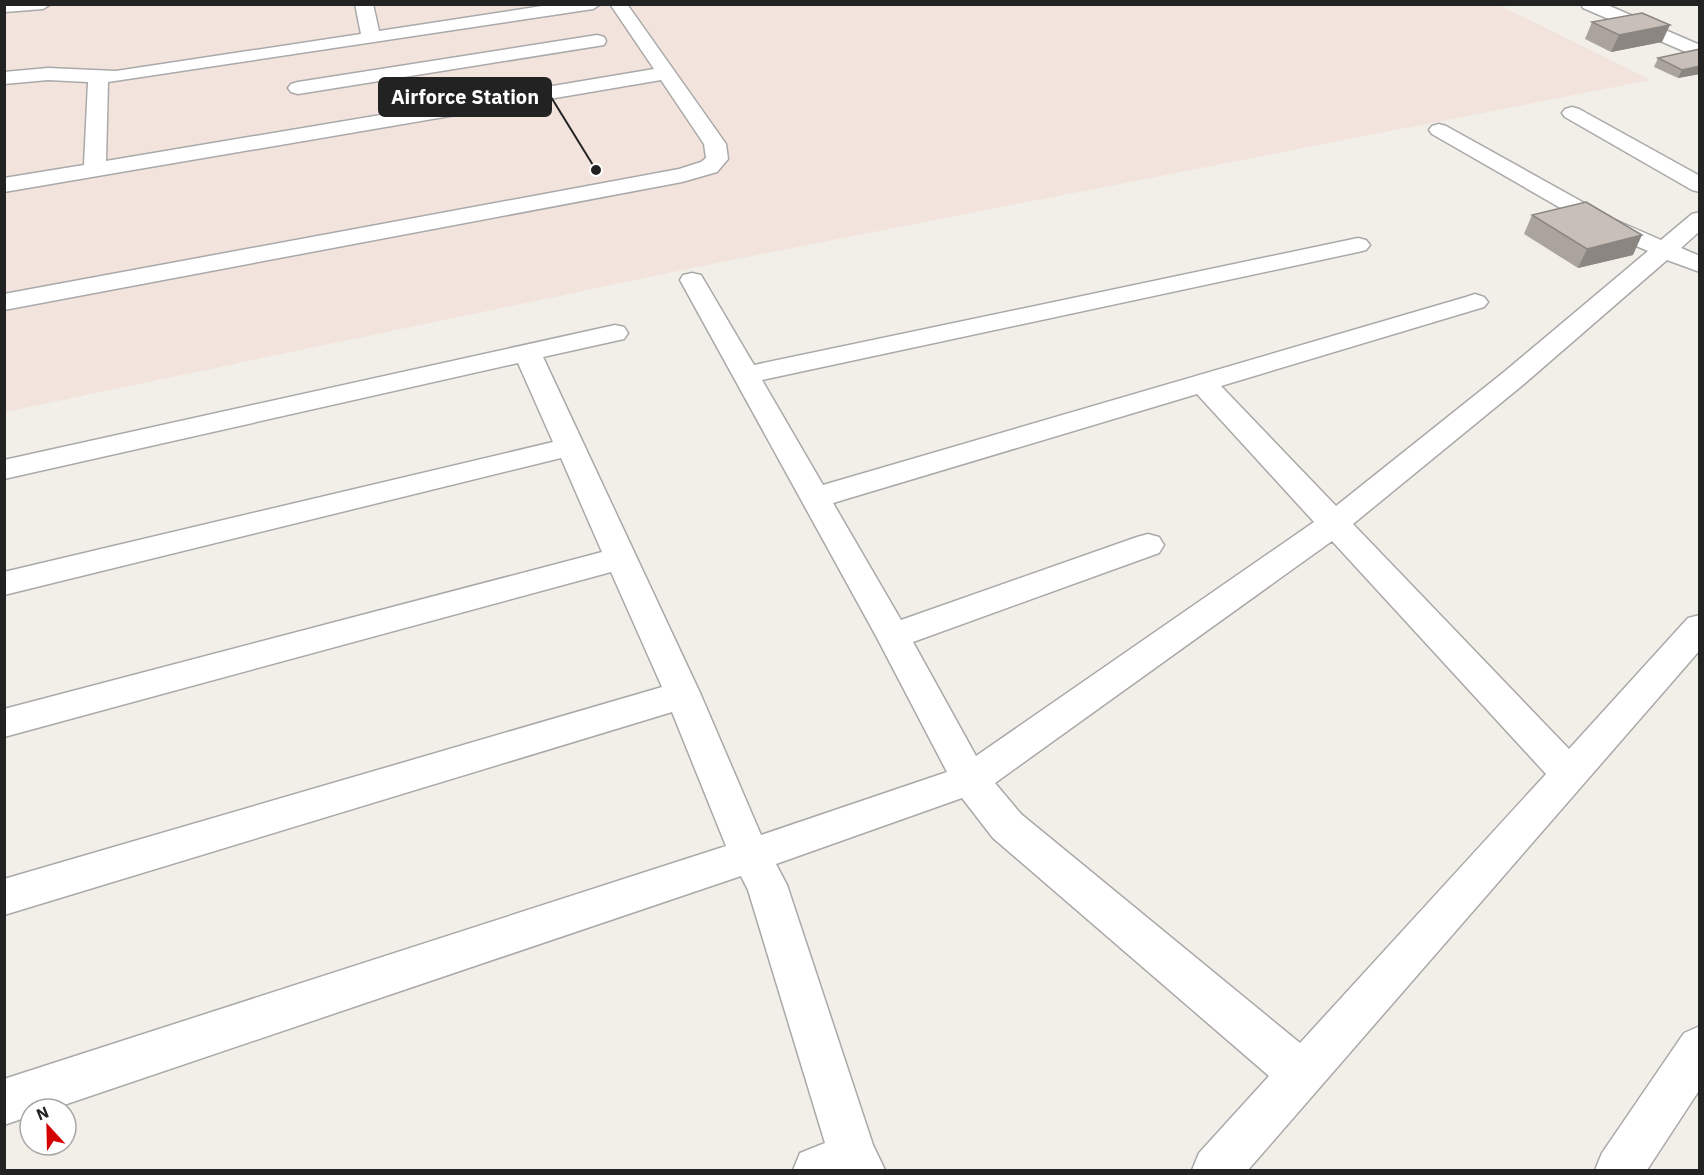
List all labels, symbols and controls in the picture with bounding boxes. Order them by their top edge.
callout: Airforce Station [379,78,551,116]
text: Airforce Station [391,83,539,110]
north arrow [18,1097,78,1157]
text: N [33,1102,52,1125]

